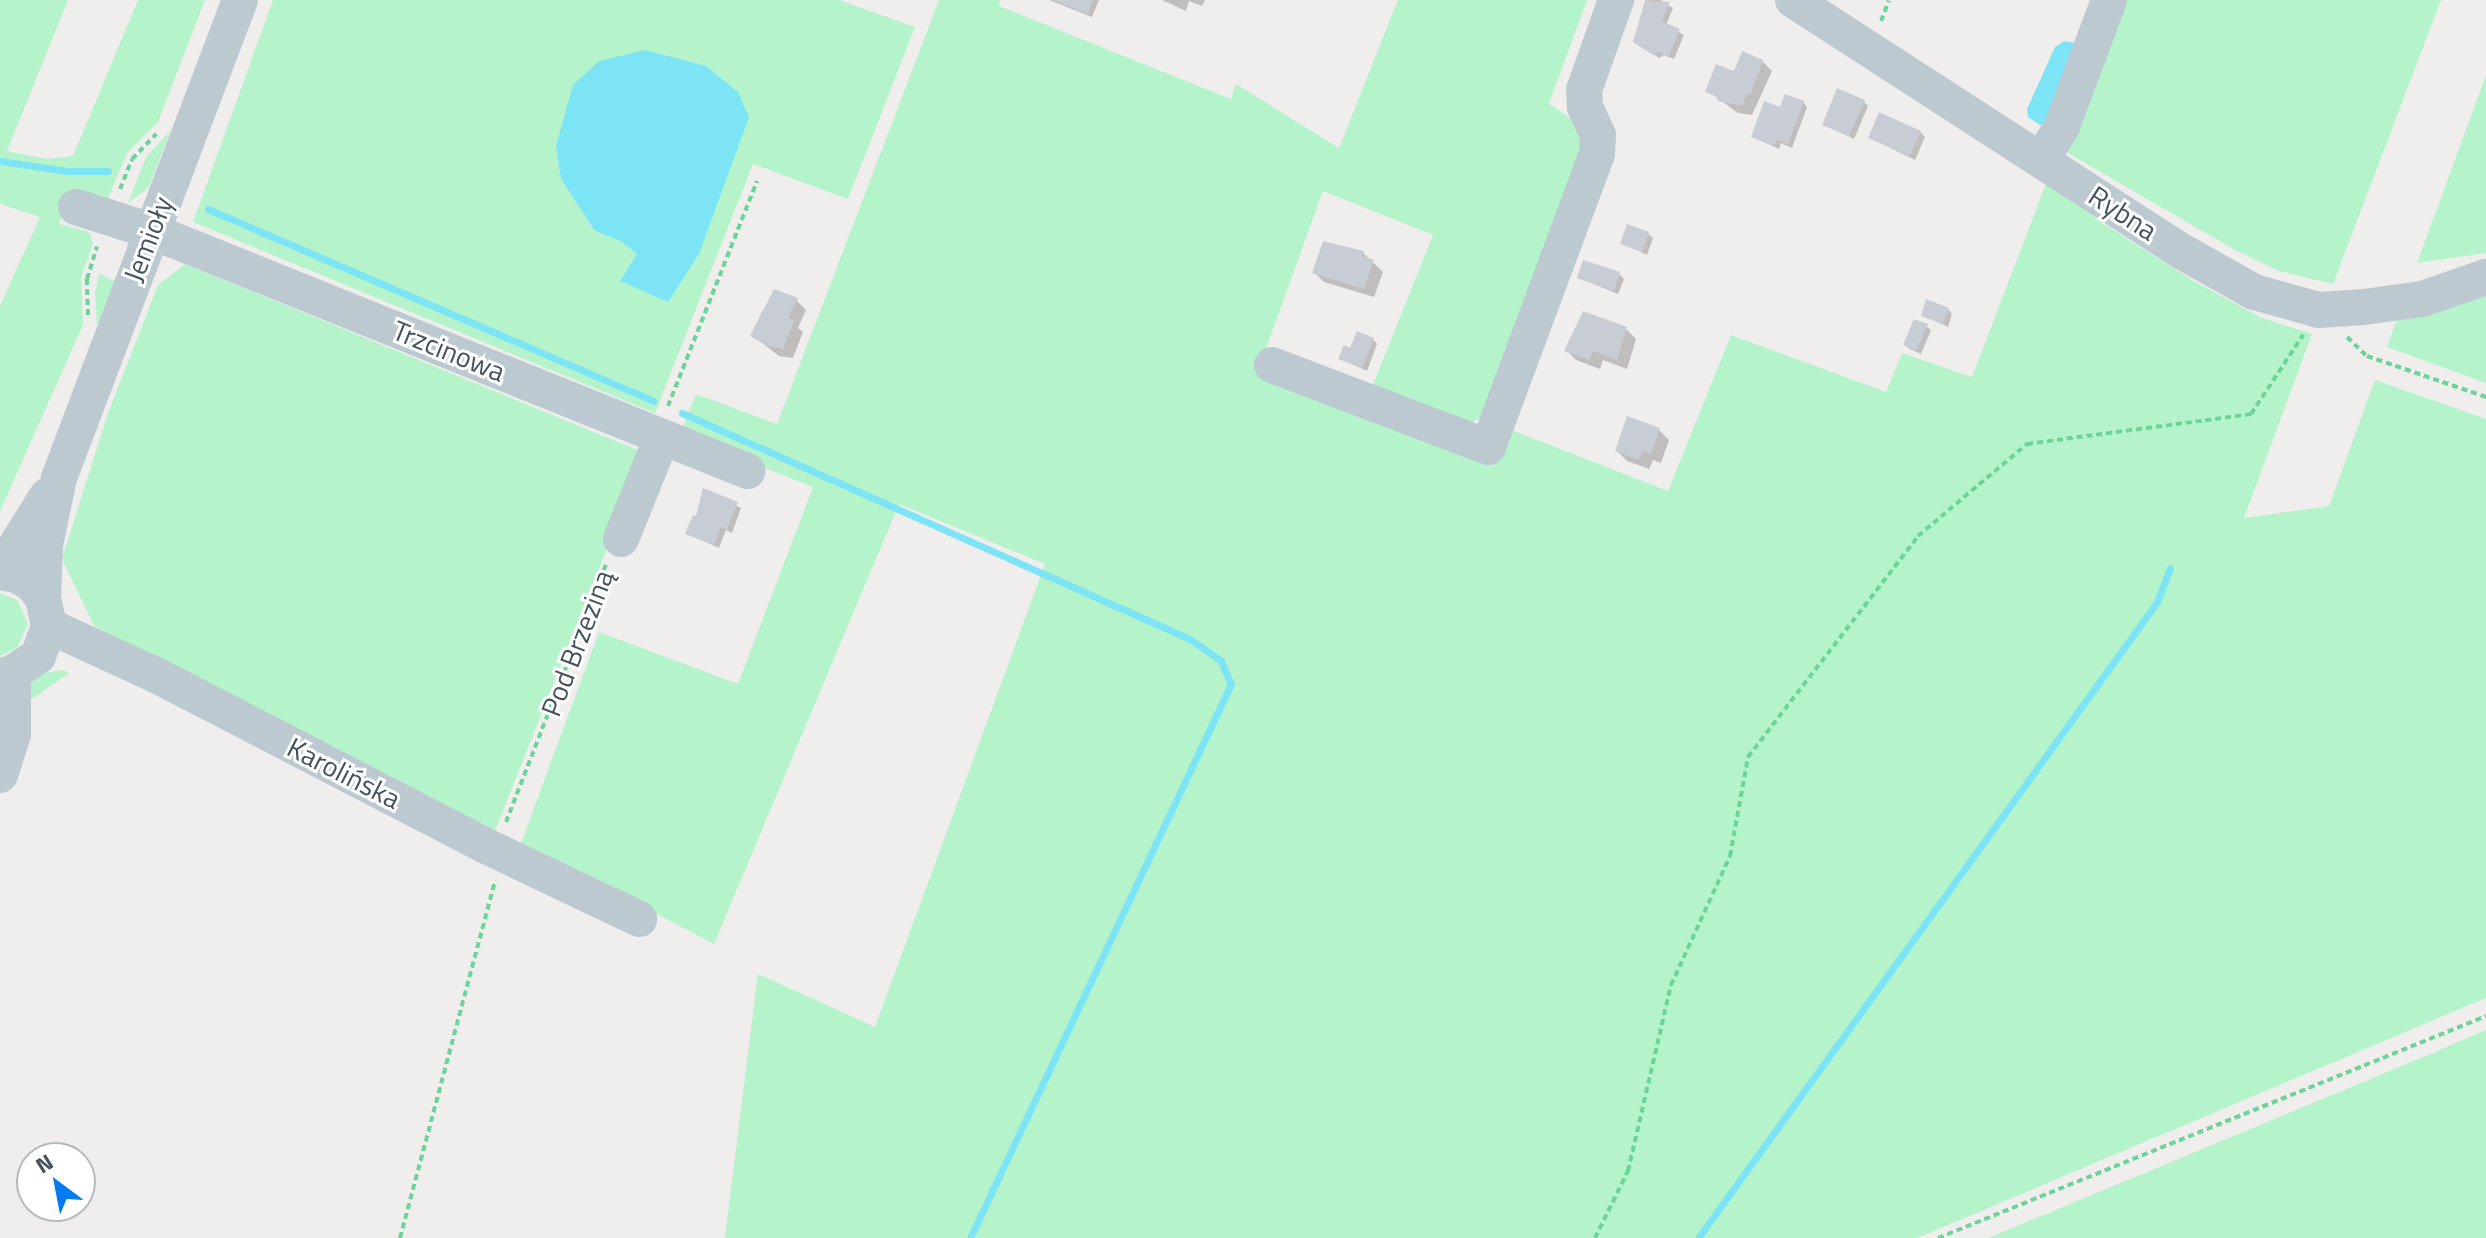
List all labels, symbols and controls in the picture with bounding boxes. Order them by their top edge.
street label: Rybna [2083,179,2163,247]
street label: Jemioły [116,192,180,286]
street label: Trzcinowa [388,313,510,389]
street label: Pod Brzeziną [534,565,620,721]
street label: Karolińska [282,730,406,816]
north arrow [16,1142,96,1222]
text: N [29,1145,60,1182]

